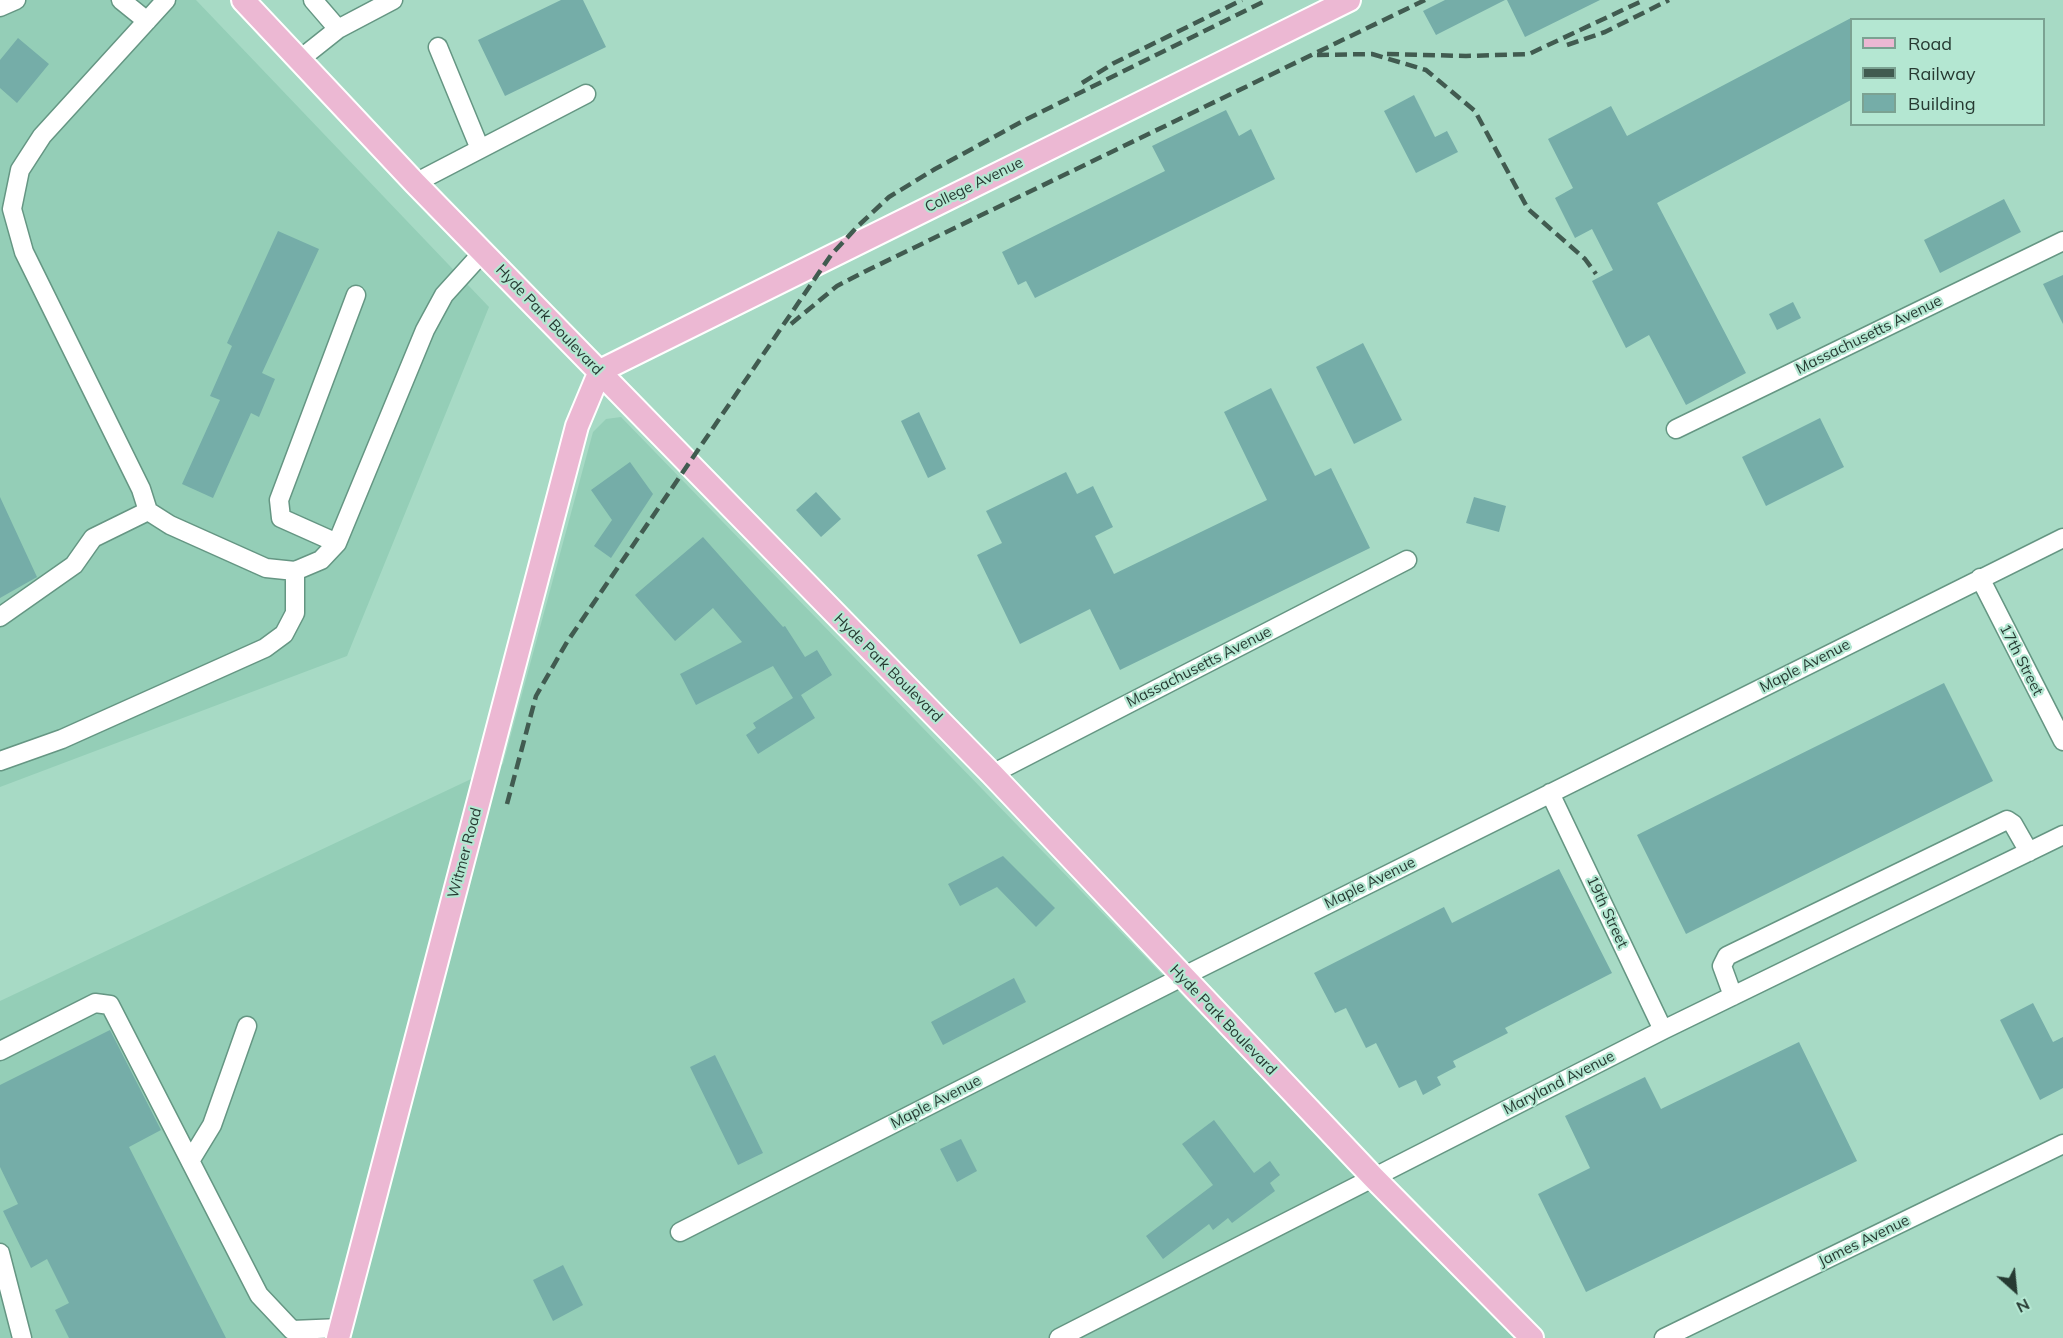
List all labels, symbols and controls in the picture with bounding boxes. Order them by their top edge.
legend [1850,18,2045,126]
text: Road [1908,32,1952,55]
text: Railway [1908,62,1976,85]
text: Building [1908,92,1976,115]
street label: College Avenue [922,153,1026,217]
street label: Hyde Park Boulevard [492,261,606,379]
street label: Massachusetts Avenue [1793,292,1945,378]
street label: Hyde Park Boulevard [830,610,946,726]
street label: 17th Street [1995,621,2047,699]
street label: Massachusetts Avenue [1124,623,1274,711]
street label: Maple Avenue [1757,636,1853,696]
street label: Witmer Road [444,806,486,900]
street label: Maple Avenue [1322,853,1418,913]
street label: 19th Street [1582,873,1632,951]
street label: Hyde Park Boulevard [1166,961,1280,1079]
street label: Maryland Avenue [1500,1047,1618,1119]
street label: Maple Avenue [888,1072,984,1132]
street label: James Avenue [1816,1211,1912,1271]
north arrow [1985,1260,2045,1320]
text: N [2013,1294,2033,1318]

